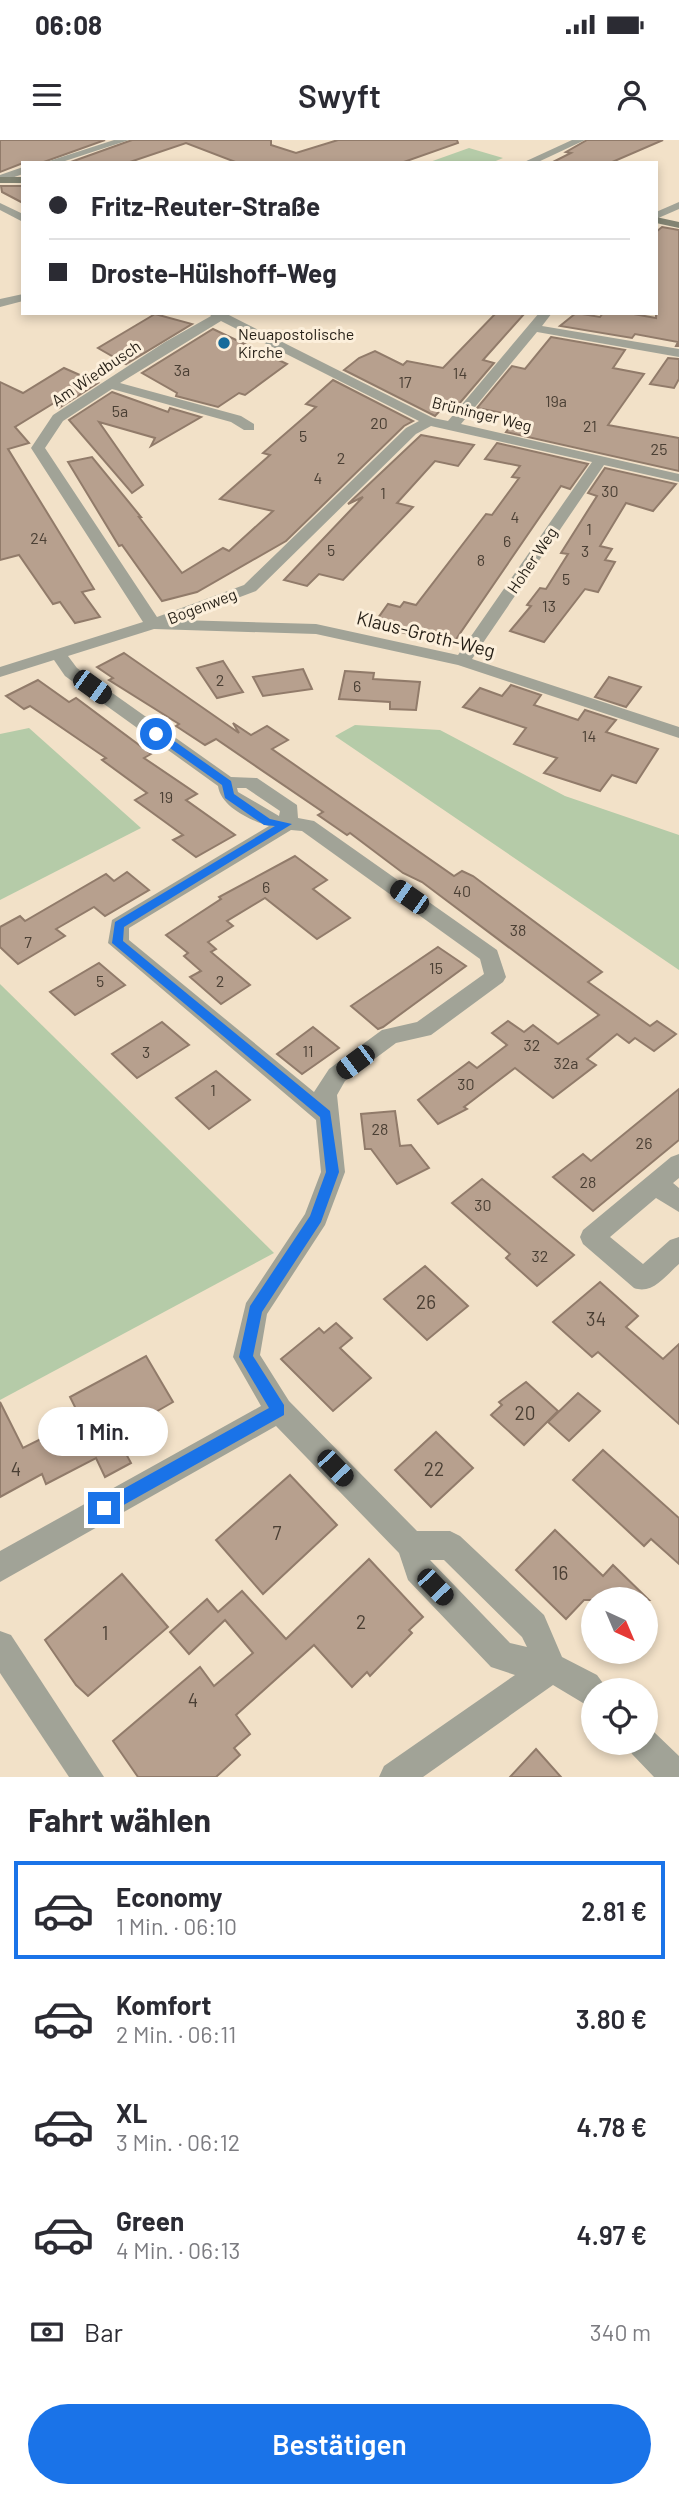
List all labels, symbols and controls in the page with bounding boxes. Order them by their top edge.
text: 06:08 [35,9,102,40]
icon: menu [28,76,66,114]
text: Swyft [298,76,381,114]
icon: person [613,76,651,114]
text: Fritz-Reuter-Straße [91,190,320,221]
text: Droste-Hülshoff-Weg [91,257,337,288]
place label: Neuapostolische Kirche [238,324,354,361]
marker: Neuapostolische Kirche [216,335,232,351]
street label: Am Wiedbusch [48,336,144,409]
house number: 3a [174,360,190,379]
house number: 14 [453,363,467,382]
house number: 17 [398,372,412,391]
house number: 19a [545,391,567,410]
street label: Brüninger Weg [430,392,534,435]
house number: 5a [112,401,128,420]
house number: 20 [370,413,388,432]
house number: 21 [583,416,597,435]
house number: 5 [299,426,307,445]
house number: 25 [651,439,667,458]
house number: 2 [337,448,345,467]
house number: 4 [314,468,322,487]
house number: 30 [601,481,619,500]
house number: 1 [380,483,386,502]
house number: 4 [511,507,519,526]
house number: 1 [586,519,592,538]
street label: Hoher Weg [503,523,561,596]
house number: 24 [30,528,48,547]
house number: 6 [503,531,511,550]
house number: 5 [327,540,335,559]
house number: 3 [581,541,589,560]
house number: 8 [477,550,485,569]
house number: 5 [562,569,570,588]
street label: Bogenweg [164,584,239,627]
house number: 13 [542,596,556,615]
street label: Klaus-Groth-Weg [355,605,498,662]
car [69,666,116,708]
house number: 2 [216,670,224,689]
house number: 6 [353,676,361,695]
route start [140,718,172,750]
house number: 14 [582,726,596,745]
house number: 19 [159,787,173,806]
car [386,876,433,918]
house number: 6 [262,877,270,896]
house number: 40 [453,881,471,900]
house number: 38 [510,920,526,939]
house number: 7 [24,932,32,951]
house number: 15 [429,958,443,977]
house number: 5 [96,971,104,990]
house number: 2 [216,971,224,990]
house number: 32 [524,1035,540,1054]
house number: 11 [302,1041,314,1060]
car [332,1041,379,1083]
house number: 3 [142,1042,150,1061]
house number: 32a [554,1053,579,1072]
house number: 30 [457,1074,475,1093]
house number: 1 [210,1080,216,1099]
house number: 28 [372,1119,388,1138]
house number: 26 [636,1133,652,1152]
house number: 28 [580,1172,596,1191]
house number: 30 [474,1195,492,1214]
house number: 32 [532,1246,548,1265]
house number: 26 [416,1290,436,1313]
house number: 34 [586,1307,606,1330]
house number: 20 [515,1401,535,1424]
callout: 1 Min. [39,1406,169,1456]
text: 1 Min. [76,1417,130,1445]
car [313,1446,358,1490]
house number: 4 [11,1457,21,1480]
house number: 22 [424,1457,444,1480]
route end [88,1492,120,1524]
house number: 7 [273,1521,282,1544]
house number: 16 [552,1561,568,1584]
car [413,1565,458,1609]
north arrow [581,1587,658,1664]
map controls [581,1587,658,1755]
house number: 2 [356,1610,366,1633]
house number: 1 [102,1621,108,1644]
button: locate [581,1678,658,1755]
house number: 4 [188,1688,198,1711]
text: Fahrt wählen [28,1800,211,1838]
icon: car [32,1879,95,1942]
text: Economy [116,1881,222,1912]
text: 2.81 € [581,1895,647,1926]
text: 1 Min. · 06:10 [116,1912,237,1940]
icon: car [32,1987,95,2050]
text: Komfort [116,1989,211,2020]
text: 3.80 € [576,2003,647,2034]
text: 2 Min. · 06:11 [116,2020,236,2048]
icon: car [32,2095,95,2158]
text: XL [116,2097,147,2128]
text: 4.78 € [576,2111,647,2142]
text: 3 Min. · 06:12 [116,2128,240,2156]
icon: car [32,2203,95,2266]
text: Green [116,2205,184,2236]
text: 4.97 € [577,2219,647,2250]
text: 4 Min. · 06:13 [116,2236,240,2264]
icon: cash [28,2313,66,2351]
text: Bar [84,2316,123,2347]
text: 340 m [590,2318,651,2346]
button: Bestätigen [28,2404,651,2484]

